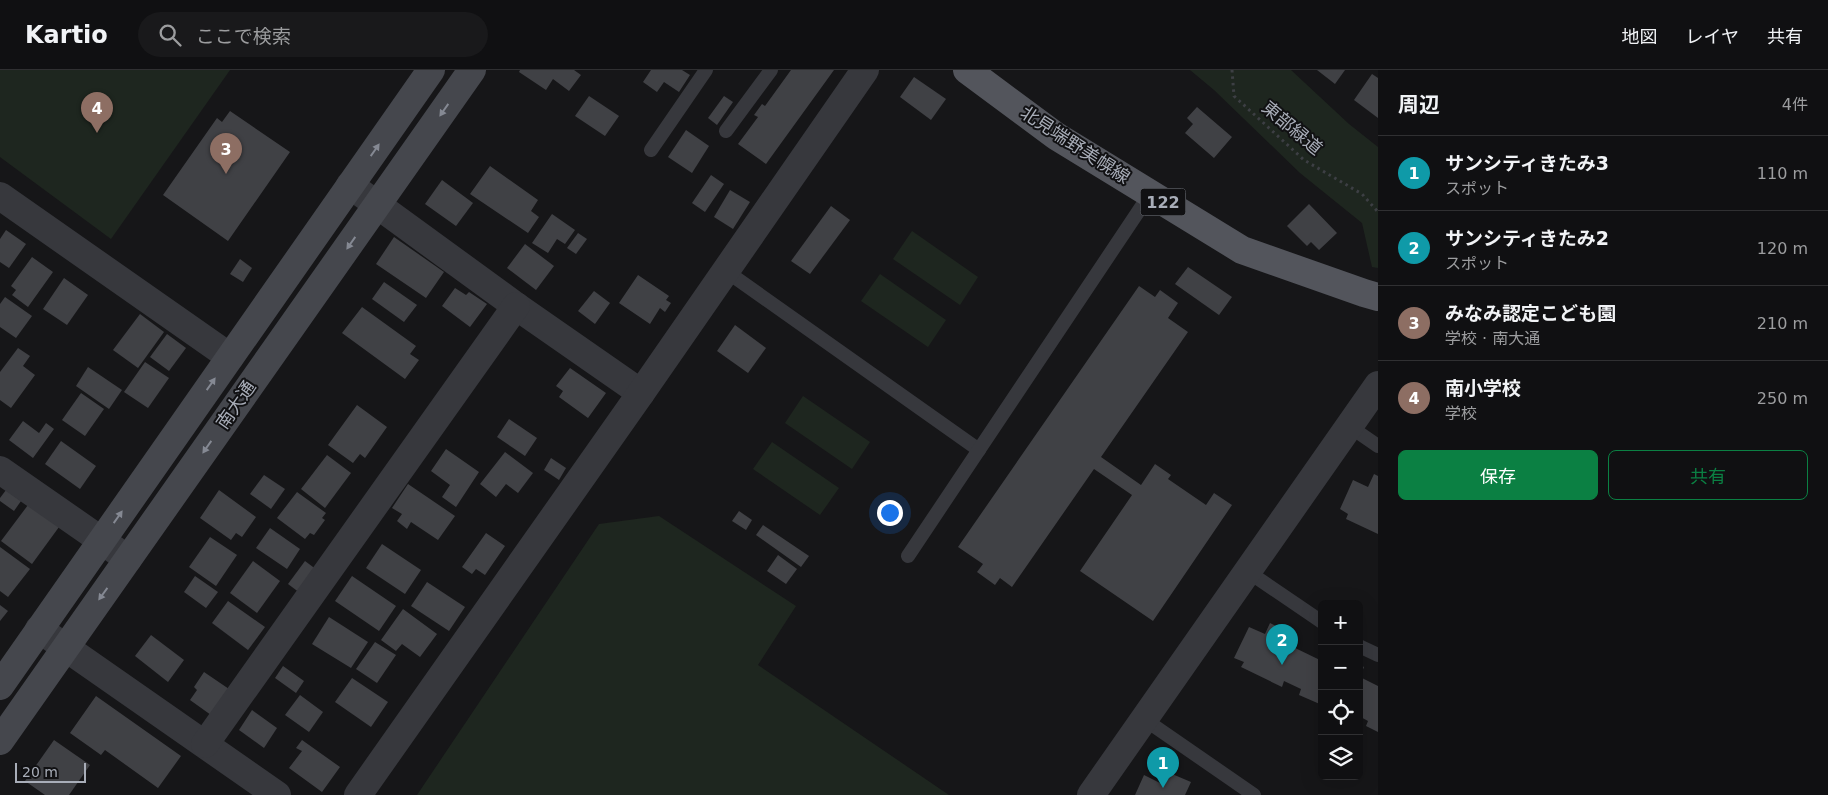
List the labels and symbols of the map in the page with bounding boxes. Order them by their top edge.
pin: 4 [81,92,113,133]
street label: 東部緑道 [1258,96,1327,159]
street label: 北見端野美幌線 [1017,101,1134,188]
one-way arrow [439,103,449,117]
pin: 3 [210,133,242,174]
one-way arrow [370,143,380,157]
road number: 122 [1140,188,1186,216]
one-way arrow [346,236,356,250]
one-way arrow [206,377,216,390]
street label: 南大通 [212,377,260,433]
one-way arrow [202,440,212,454]
your location [877,500,903,526]
one-way arrow [113,510,123,524]
one-way arrow [98,587,108,601]
pin: 2 [1266,624,1298,665]
pin: 1 [1147,747,1179,788]
scale bar [15,760,86,783]

